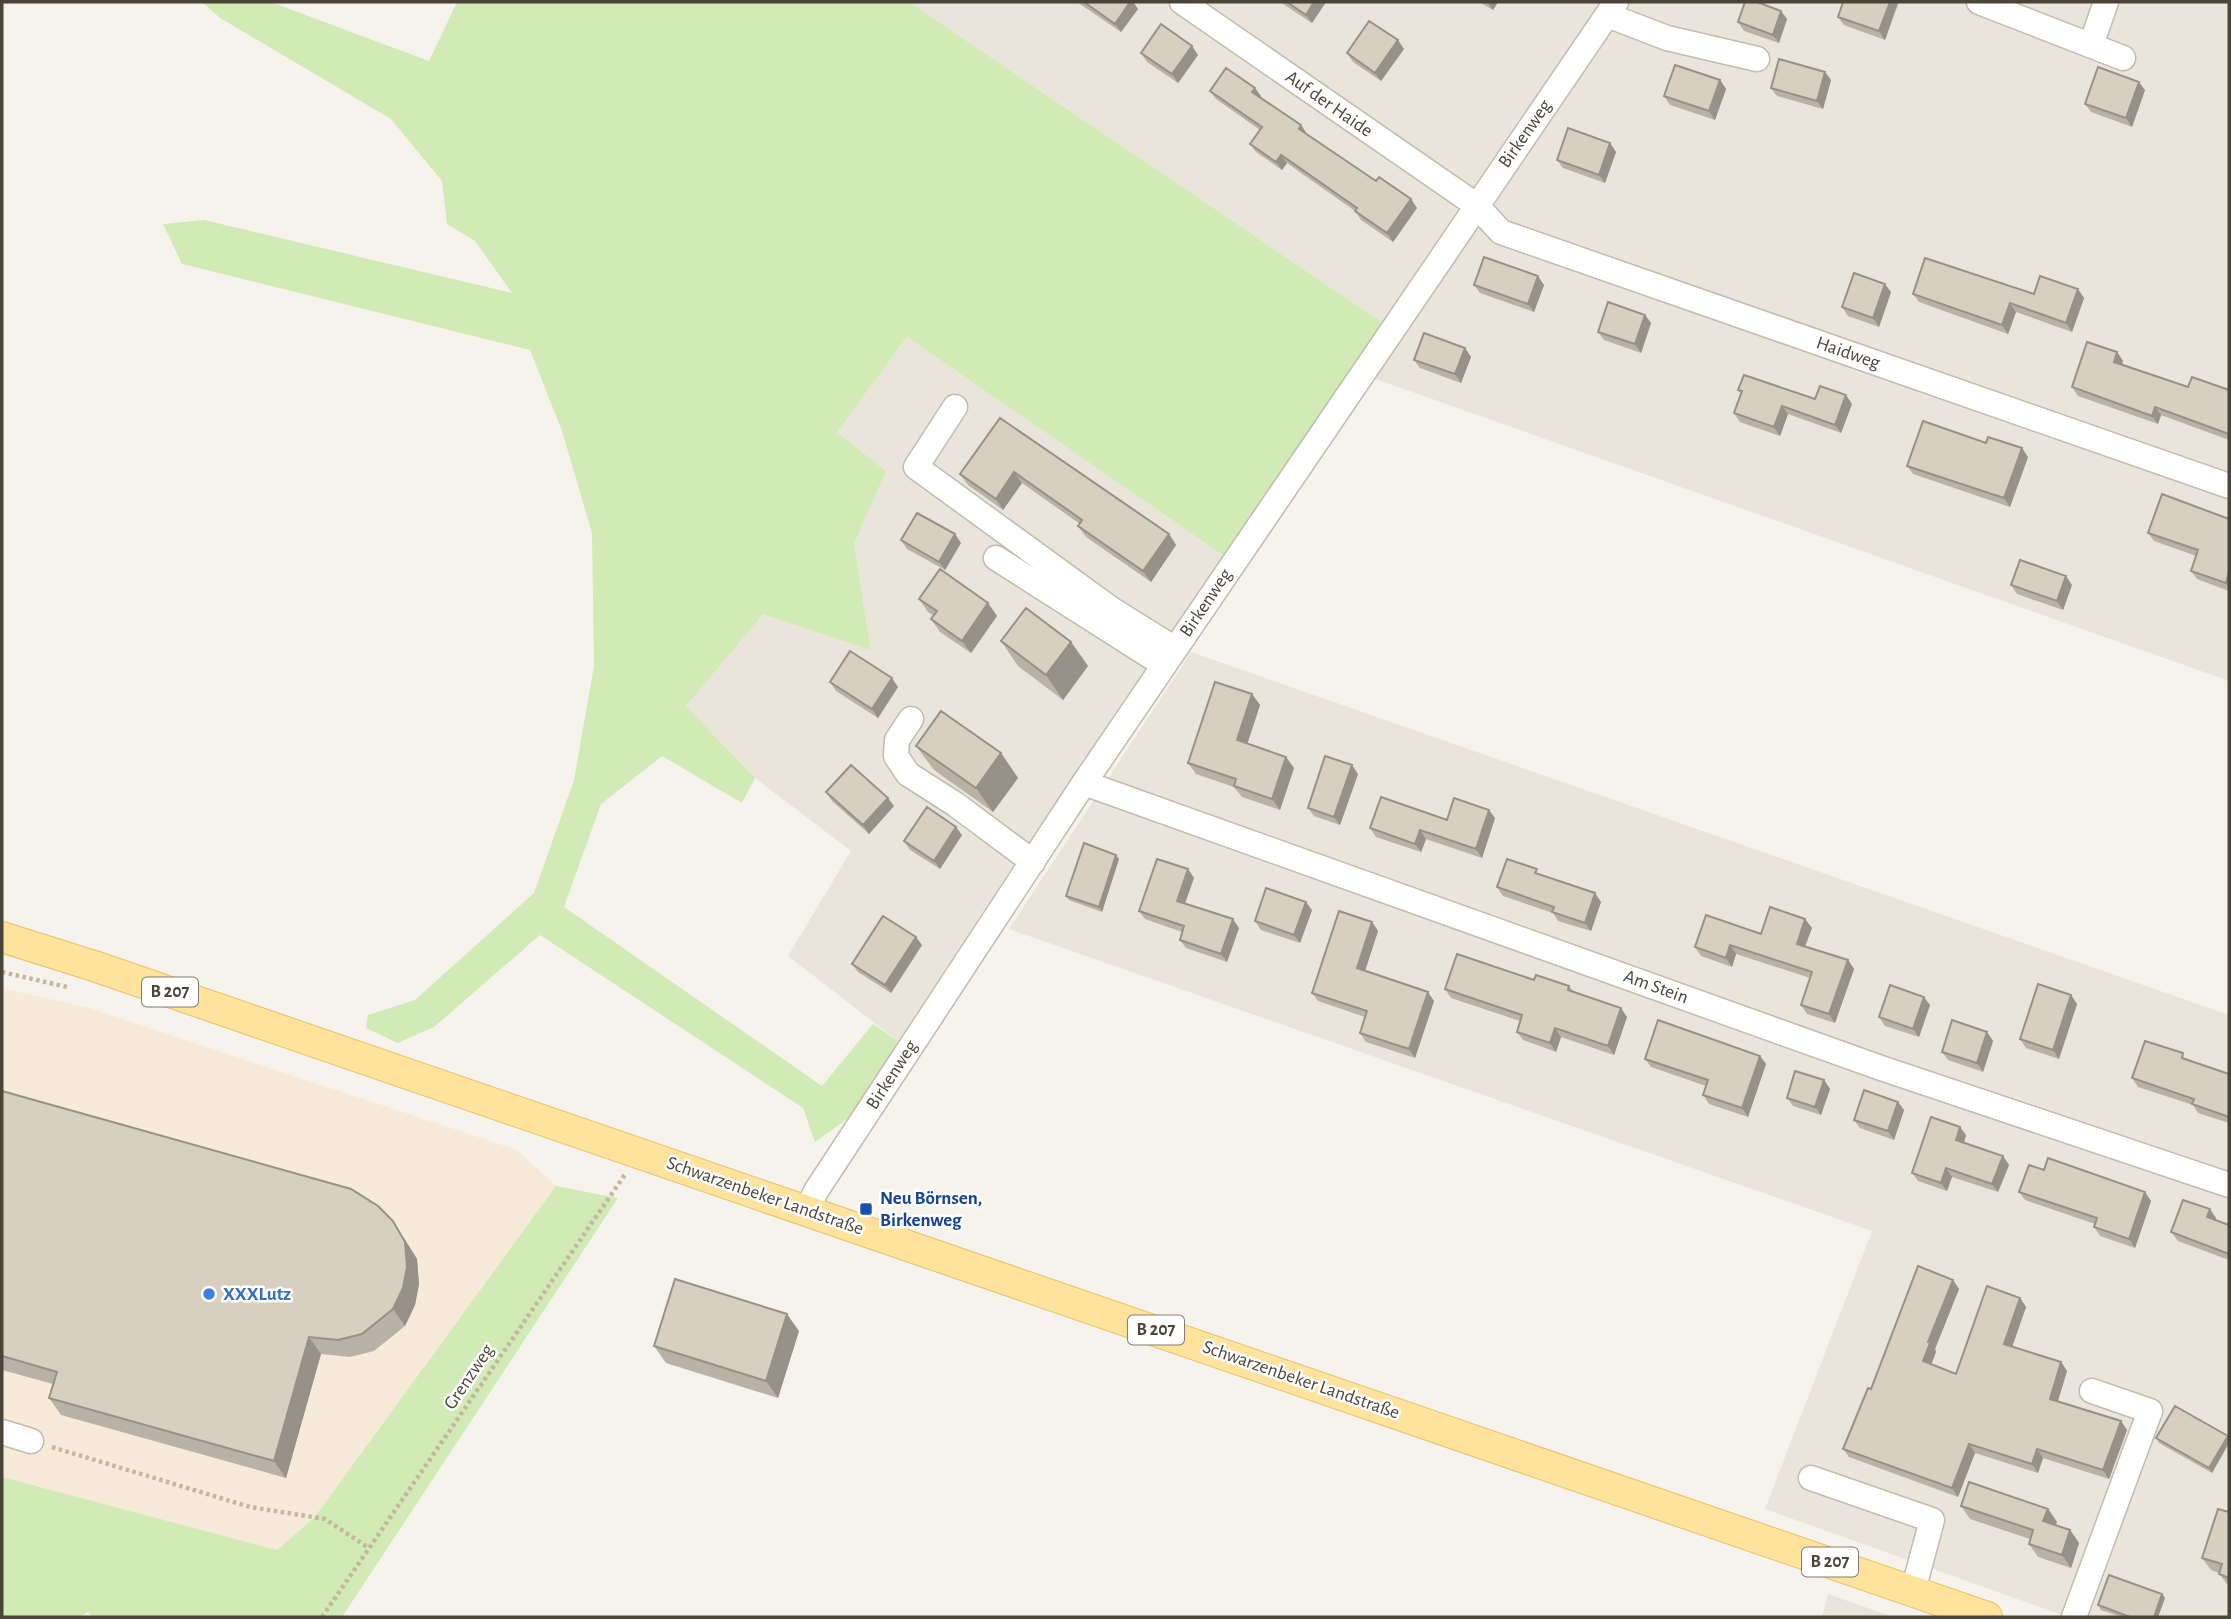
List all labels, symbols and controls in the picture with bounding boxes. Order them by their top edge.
street label: Auf der Haide [1282,67,1376,141]
street label: Birkenweg [1495,96,1556,171]
street label: Haidweg [1814,333,1883,373]
street label: Birkenweg [1176,565,1236,641]
street label: Am Stein [1621,967,1691,1007]
road number: B 207 [142,978,198,1007]
street label: Birkenweg [863,1037,922,1113]
street label: Schwarzenbeker Landstraße [664,1153,866,1239]
place label: Neu Börnsen, Birkenweg [880,1189,982,1230]
marker: Neu Börnsen, Birkenweg [858,1201,874,1217]
place label: XXXLutz [223,1285,291,1304]
marker: XXXLutz [201,1286,217,1302]
road number: B 207 [1128,1316,1184,1344]
street label: Schwarzenbeker Landstraße [1200,1337,1402,1423]
street label: Grenzweg [440,1340,498,1413]
road number: B 207 [1802,1548,1858,1576]

